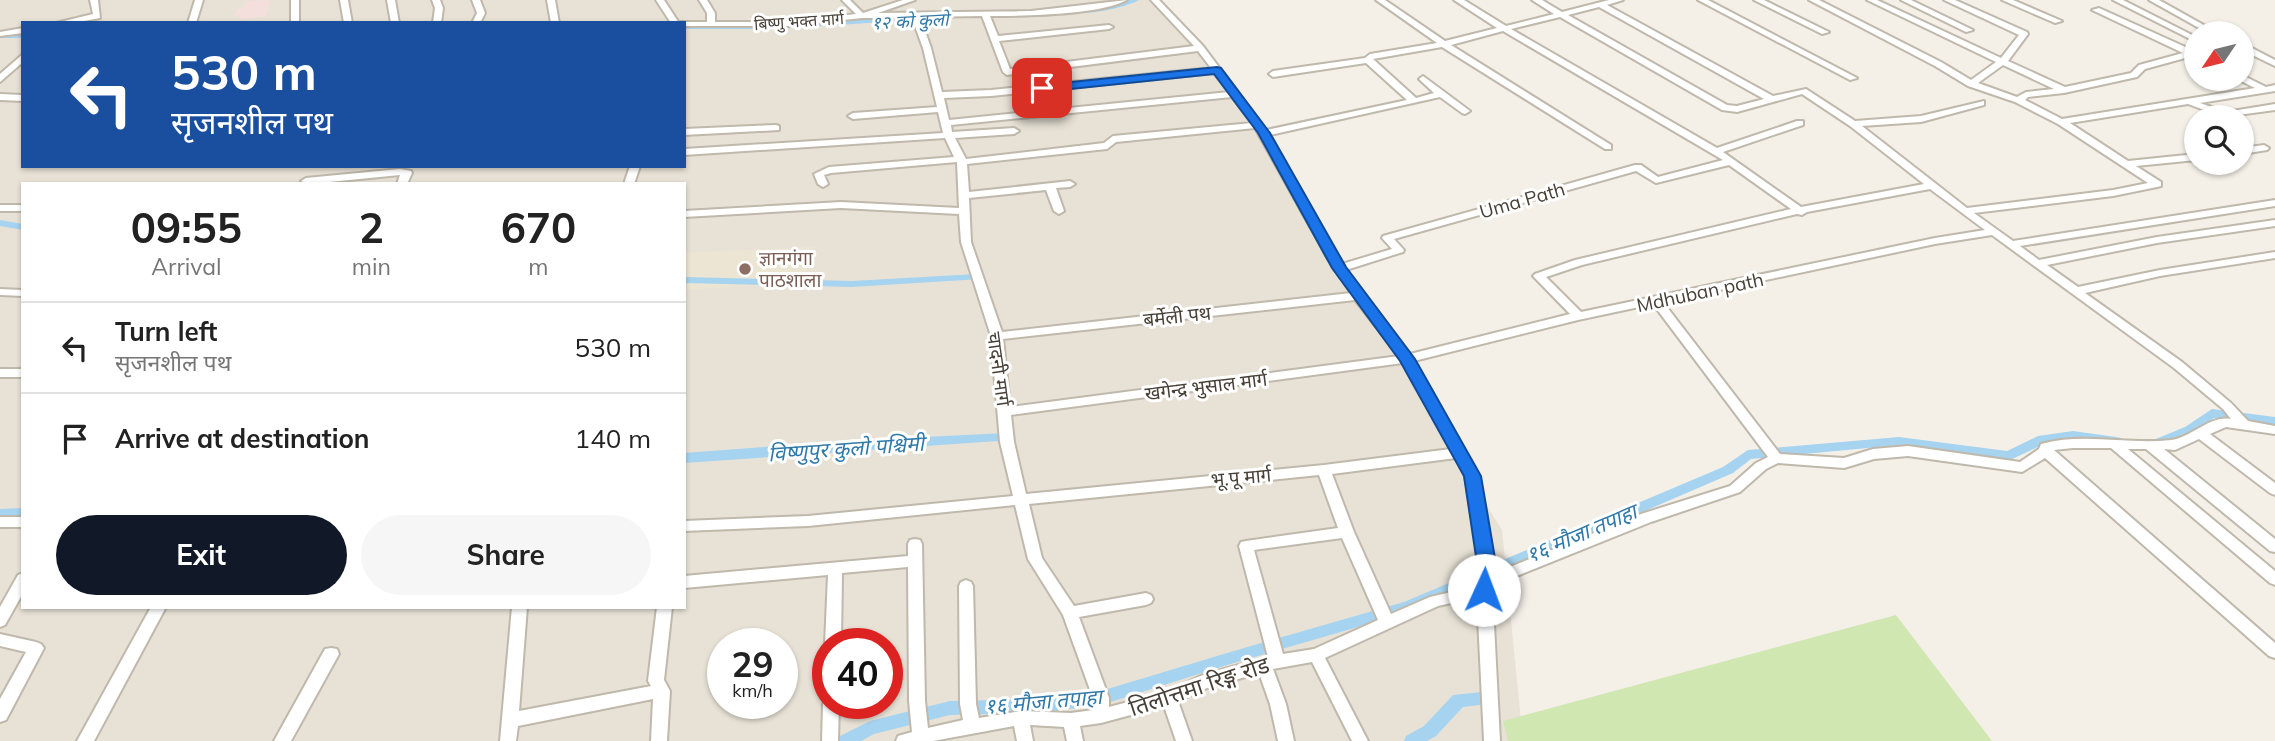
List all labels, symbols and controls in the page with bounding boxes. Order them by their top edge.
water label: १२ को कुलो [871,7,953,35]
street label: बिष्णु भक्त मार्ग [753,8,846,35]
north arrow [2184,21,2254,91]
map controls [2184,21,2254,175]
text: 530 m [171,41,317,102]
icon: left [56,49,147,140]
pin [1012,58,1072,118]
icon: arrive [1023,69,1061,107]
text: सृजनशील पथ [171,102,333,142]
button: search [2184,105,2254,175]
street label: Uma Path [1476,176,1568,224]
text: 09:55 [131,201,242,254]
text: 2 [359,201,384,254]
text: 670 [501,201,576,254]
place label: ज्ञानगंगा पाठशाला [759,246,822,292]
text: Arrival [151,252,222,281]
text: min [352,252,391,281]
text: m [528,252,549,281]
marker: ज्ञानगंगा पाठशाला [737,261,753,277]
street label: Mdhuban path [1634,267,1766,317]
street label: बर्मेली पथ [1142,300,1213,331]
text: Turn left [115,315,217,348]
icon: left [56,329,94,367]
street label: चादनी मार्ग [982,330,1016,409]
text: 530 m [575,331,651,364]
text: सृजनशील पथ [115,348,231,377]
street label: खगेन्द्र भुसाल मार्ग [1143,366,1270,406]
icon: arrive [56,420,94,458]
text: Arrive at destination [115,422,370,455]
text: 140 m [575,422,651,455]
water label: विष्णुपुर कुलो पश्चिमी [767,429,928,467]
street label: भू.पू मार्ग [1210,462,1273,493]
water label: १६ मौजा तपाहा [1522,497,1644,568]
button: Exit [56,515,347,595]
button: Share [361,515,651,595]
position arrow [1447,553,1521,627]
speed limit sign: 40 [812,628,903,719]
text: 29 [731,642,774,686]
street label: तिलोत्तमा रिङ्ग रोड [1125,649,1273,722]
text: km/h [732,679,773,702]
water label: १६ मौजा तपाहा [983,683,1106,719]

